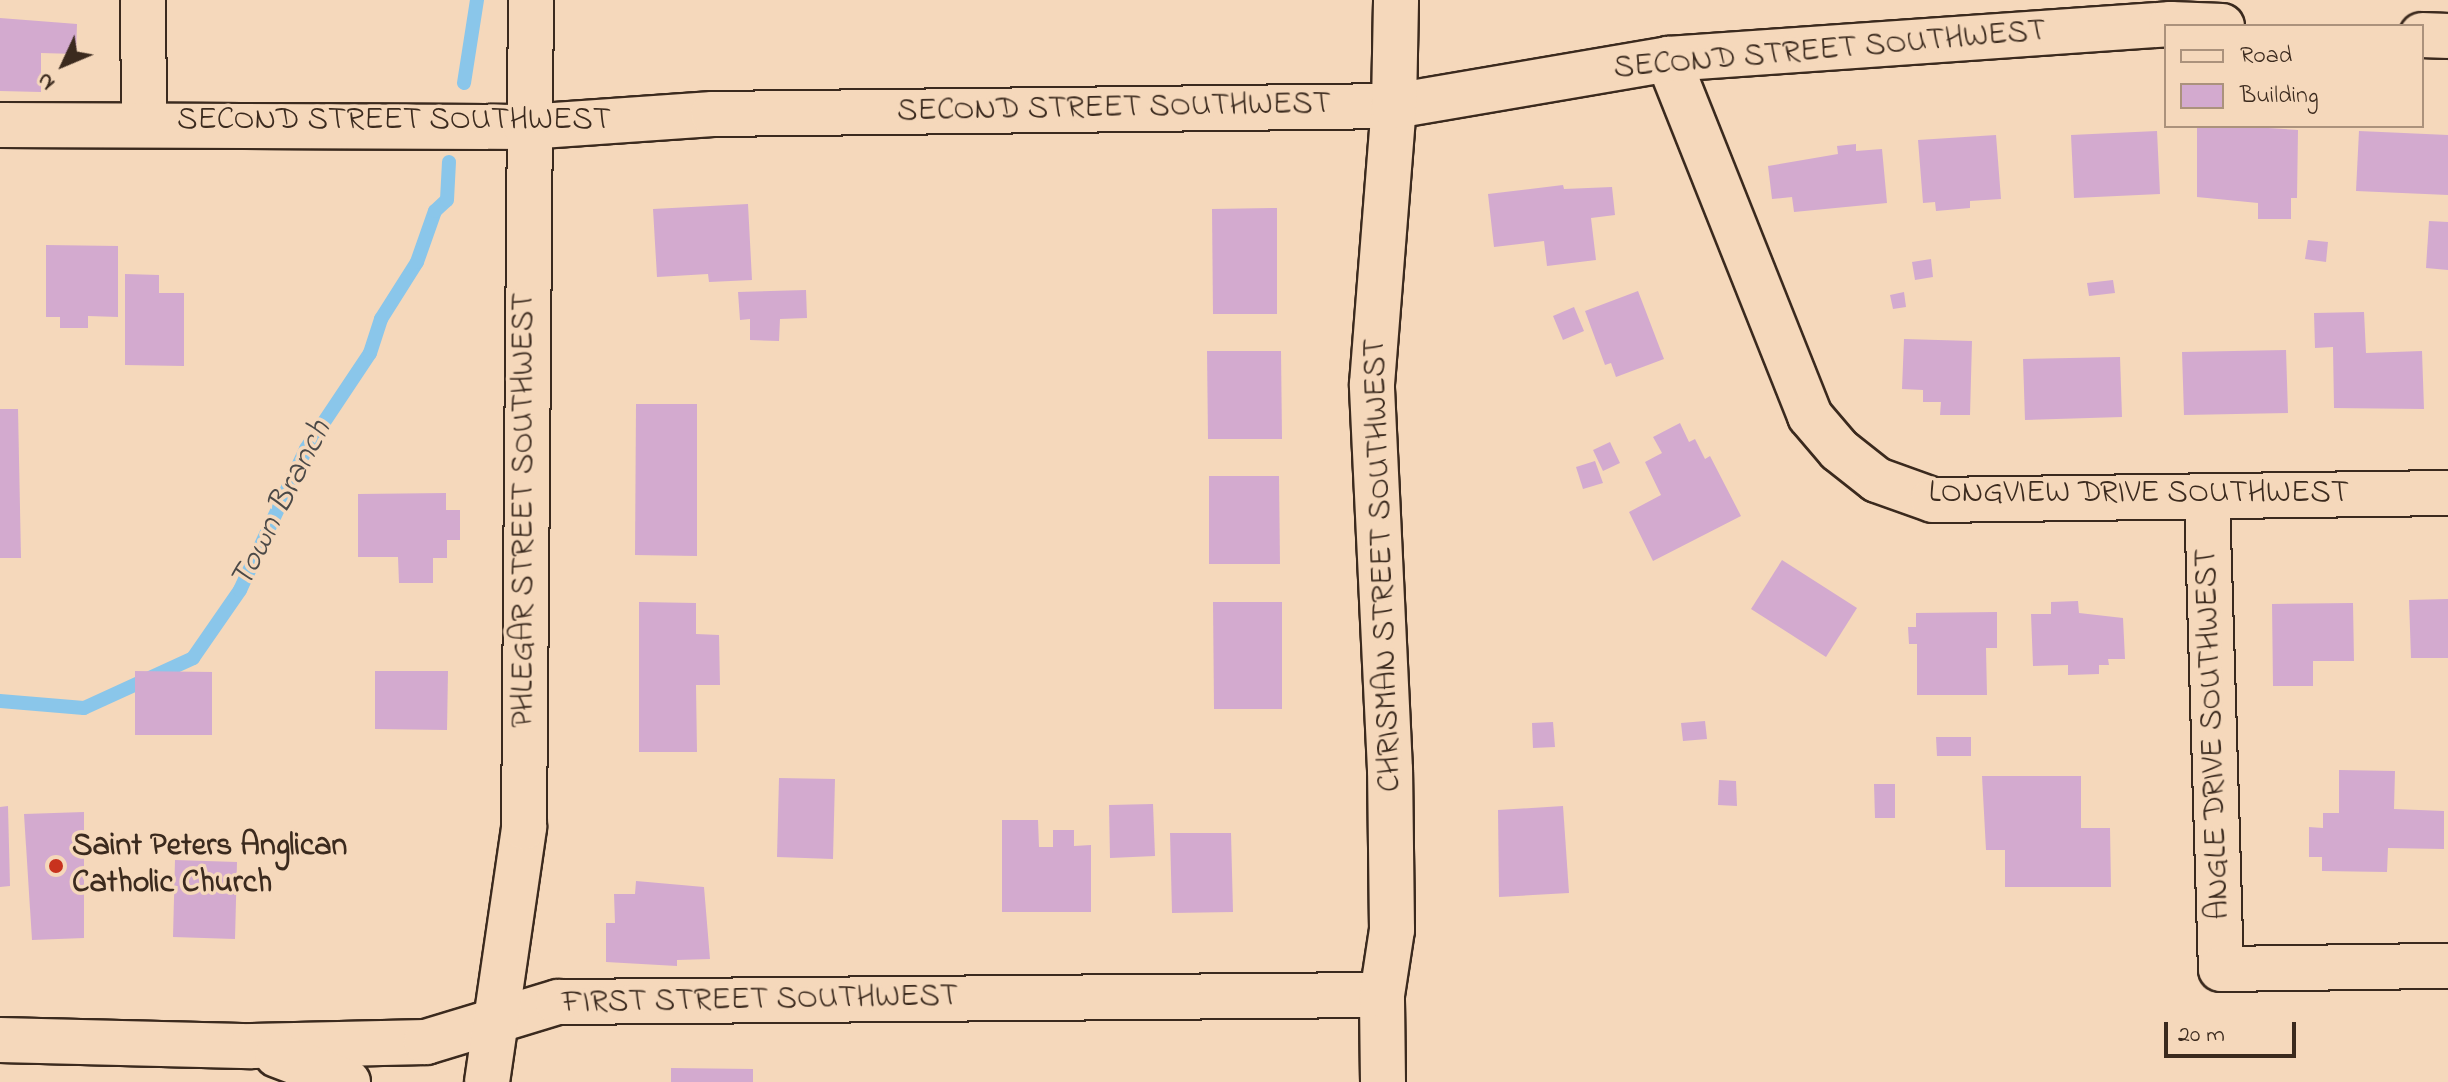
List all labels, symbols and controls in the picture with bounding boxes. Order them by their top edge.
street label: SECOND STREET SOUTHWEST [1612,13,2048,89]
north arrow [24,24,104,104]
legend [2164,24,2424,128]
text: Road [2240,39,2292,74]
text: N [30,64,63,97]
text: Building [2240,79,2319,114]
street label: SECOND STREET SOUTHWEST [897,86,1331,132]
street label: SECOND STREET SOUTHWEST [177,102,611,140]
street label: PHLEGAR STREET SOUTHWEST [506,292,544,728]
street label: CHRISMAN STREET SOUTHWEST [1357,337,1411,793]
water label: Town Branch [222,414,342,596]
street label: LONGVIEW DRIVE SOUTHWEST [1929,475,2349,513]
street label: ANGLE DRIVE SOUTHWEST [2188,548,2240,920]
place label: Saint Peters Anglican Catholic Church [72,829,347,904]
marker: Saint Peters Anglican Catholic Church [47,857,65,875]
street label: FIRST STREET SOUTHWEST [562,978,958,1024]
scale bar [2168,1006,2300,1056]
text: 20 m [2178,1018,2225,1053]

